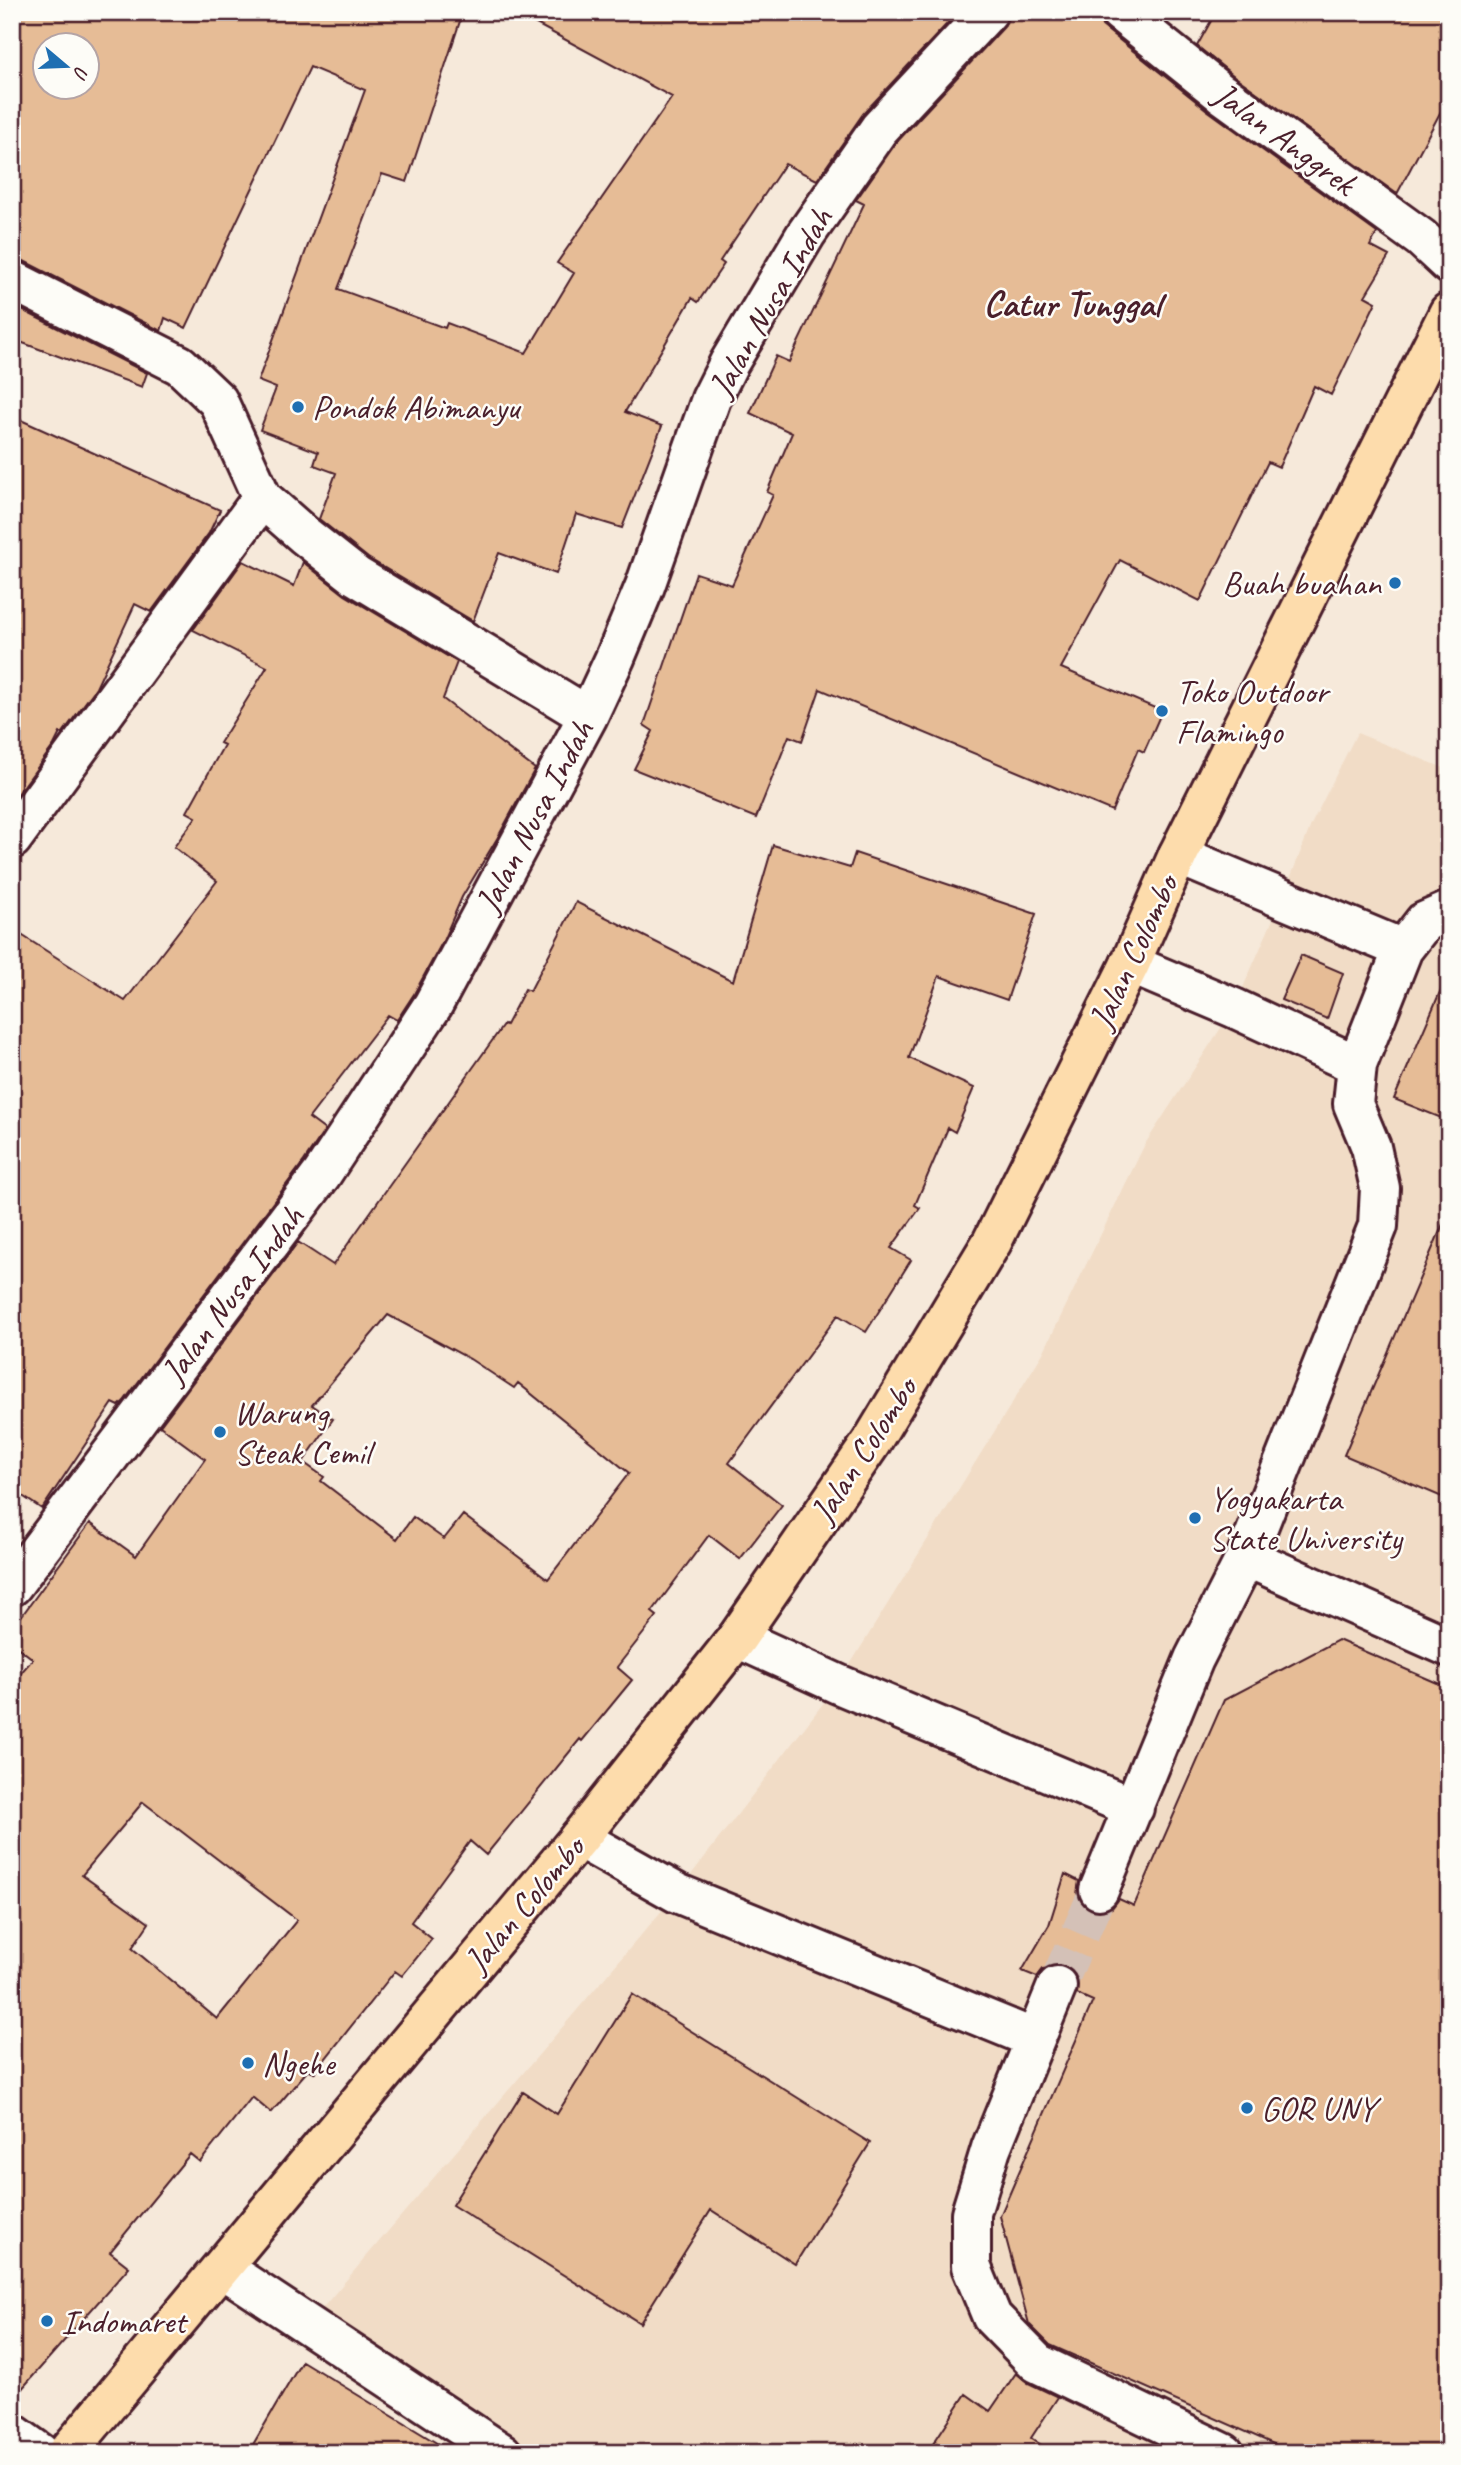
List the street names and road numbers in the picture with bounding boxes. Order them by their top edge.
street label: Jalan Anggrek [1203,71,1367,207]
street label: Jalan Nusa Indah [697,199,843,407]
street label: Jalan Nusa Indah [464,711,604,922]
street label: Jalan Colombo [1077,865,1190,1038]
street label: Jalan Nusa Indah [150,1195,315,1394]
street label: Jalan Colombo [799,1366,929,1533]
street label: Jalan Colombo [453,1824,597,1983]

